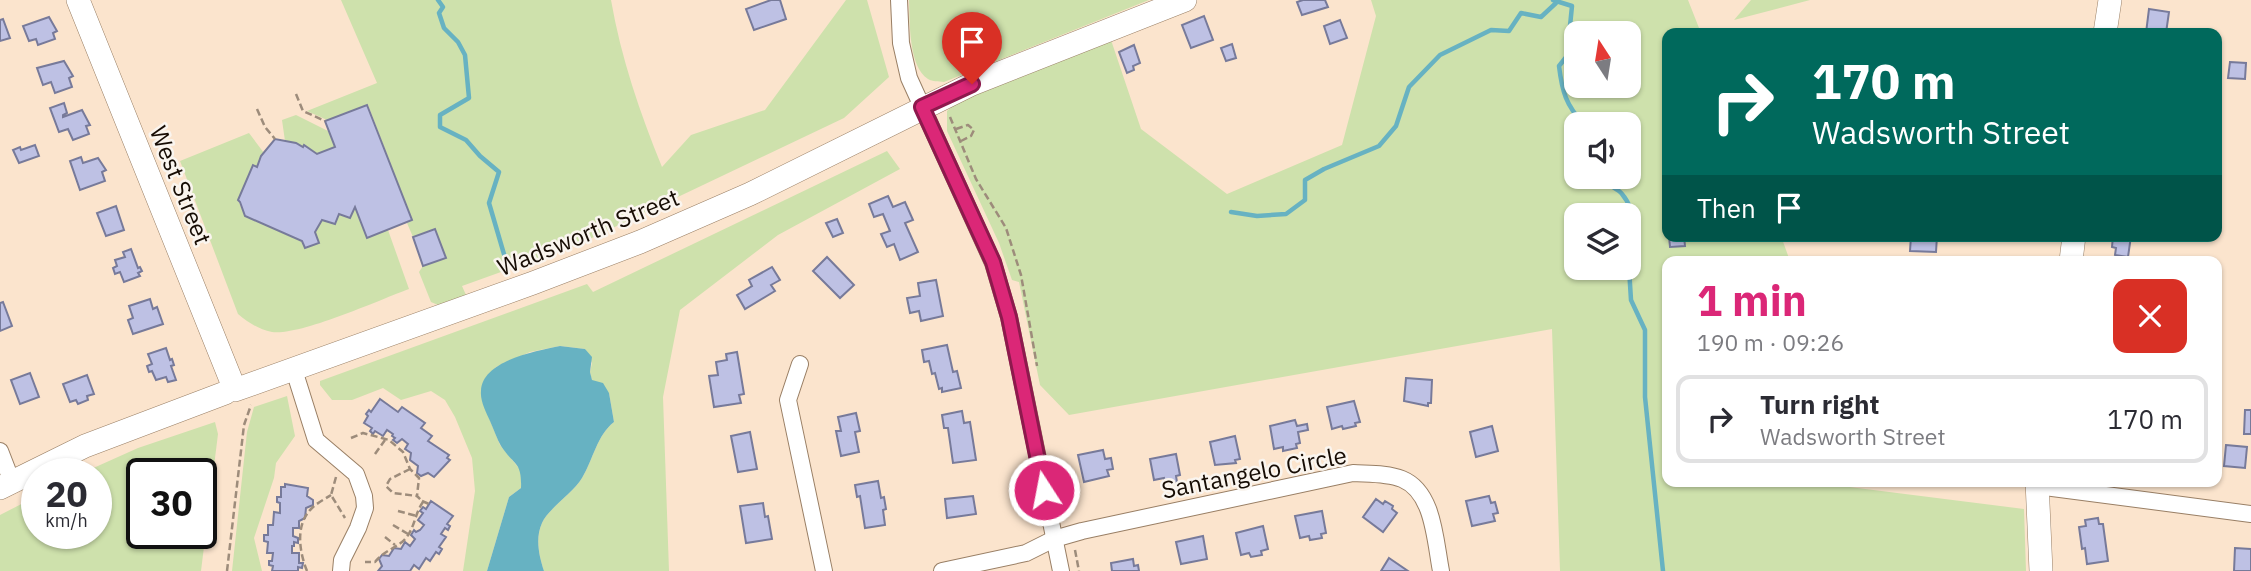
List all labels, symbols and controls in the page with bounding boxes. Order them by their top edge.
pin [942,12.0,1002,84]
north arrow [1564,21,1642,98]
map controls [1564,21,1641,280]
icon: arrive [953,23,991,61]
text: 170 m [1812,49,1956,112]
icon: right [1697,56,1788,147]
text: Wadsworth Street [1812,111,2070,153]
button: sound [1564,112,1641,189]
street label: West Street [143,121,219,249]
street label: Wadsworth Street [492,181,684,283]
icon: arrive [1770,189,1808,227]
text: Then [1697,191,1756,225]
button: layers [1564,203,1641,280]
text: 1 min [1697,273,1807,328]
button: close [2113,279,2187,353]
text: 190 m · 09:26 [1697,327,1844,357]
text: Turn right [1760,387,1879,421]
icon: right [1701,400,1739,438]
text: 170 m [2107,402,2183,436]
text: Wadsworth Street [1760,421,1946,451]
street label: Santangelo Circle [1159,438,1349,506]
position arrow [1007,453,1081,527]
speed limit sign: 30 [126,458,217,549]
text: 20 [45,471,88,517]
text: km/h [45,509,88,532]

